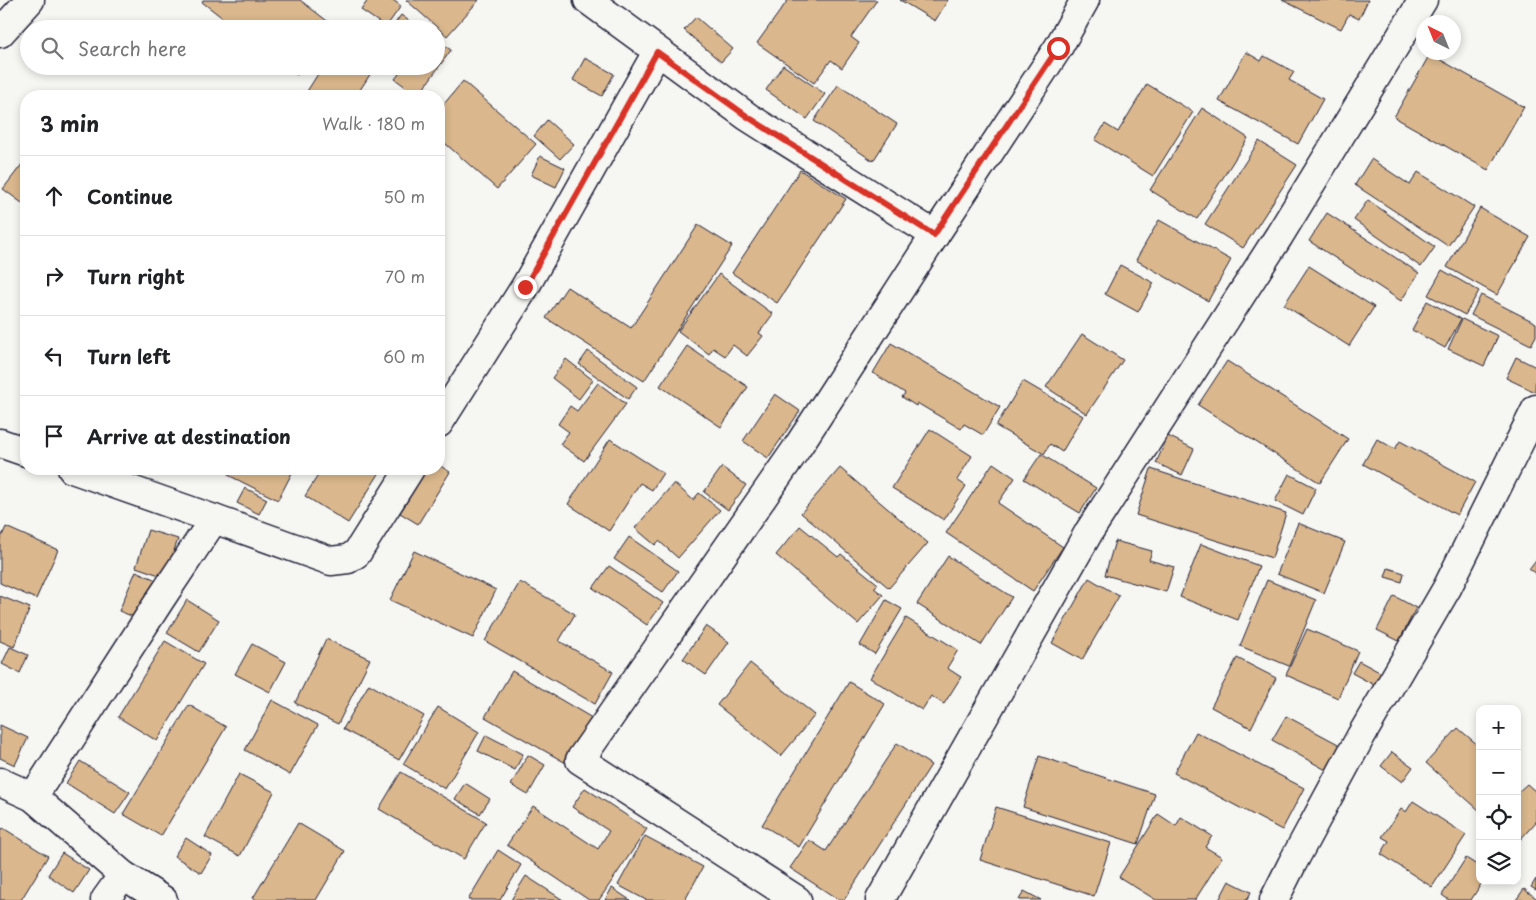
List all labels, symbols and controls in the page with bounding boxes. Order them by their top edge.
north arrow [1416,15,1461,60]
search box [20,20,445,75]
icon: search [38,34,66,62]
text: Search here [78,34,187,62]
route start [1047,37,1070,60]
text: 3 min [40,107,99,139]
text: Walk · 180 m [322,111,425,135]
icon: ahead [40,182,68,210]
text: Continue [87,182,173,210]
text: 50 m [384,184,425,208]
icon: right [40,262,68,290]
text: Turn right [87,262,185,290]
text: 70 m [385,264,425,288]
route end [514,276,537,299]
icon: left [40,342,68,370]
text: Turn left [87,342,171,370]
text: 60 m [383,344,425,368]
icon: arrive [40,422,68,450]
text: Arrive at destination [87,422,291,450]
map controls [1476,705,1521,885]
button: + [1476,705,1521,750]
button: − [1476,750,1521,795]
button: locate [1476,795,1521,840]
button: layers [1476,840,1521,885]

